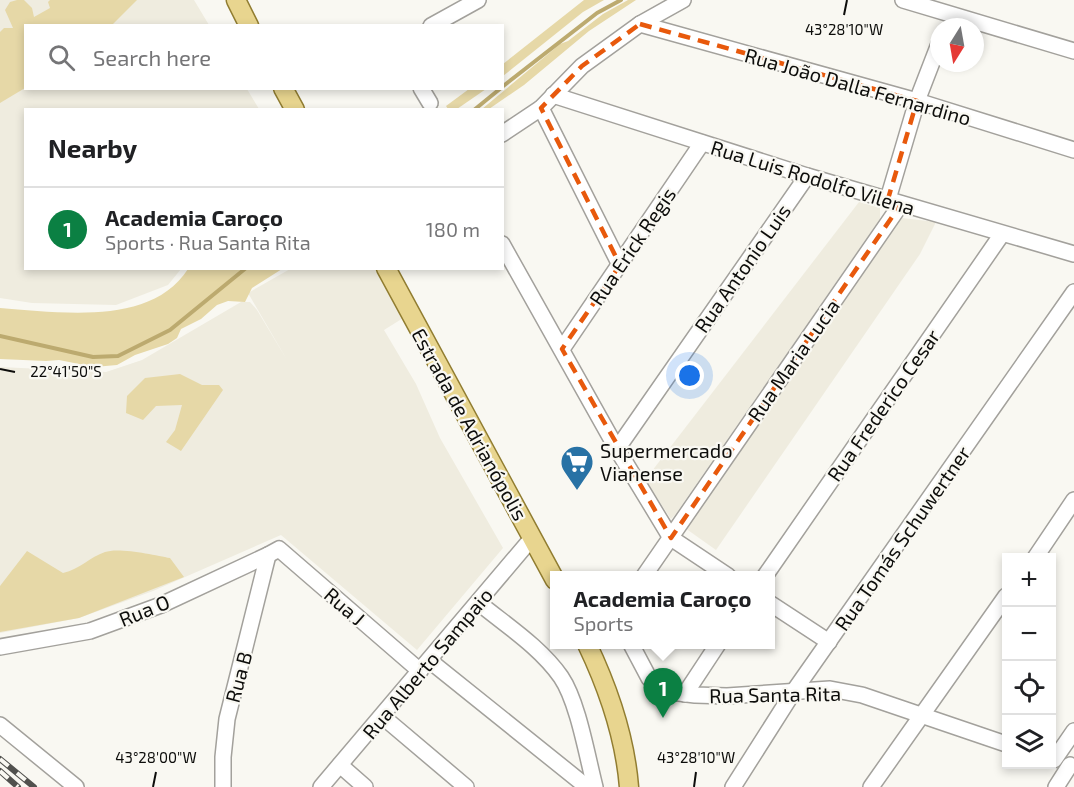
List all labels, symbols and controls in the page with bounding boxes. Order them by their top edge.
north arrow [930,18,984,72]
text: 43°28'10"W [805,20,883,38]
search box [24,24,504,90]
icon: search [45,41,78,74]
street label: Rua João Dalla Fernardino [742,42,974,130]
text: Search here [93,44,211,70]
text: Nearby [48,132,137,163]
street label: Rua Luis Rodolfo Vilena [708,135,918,219]
street label: Rua Erick Regis [584,183,680,309]
street label: Rua Antonio Luis [689,199,795,337]
text: Academia Caroço [105,204,283,230]
text: 1 [63,217,72,241]
text: 180 m [426,217,480,241]
text: Sports · Rua Santa Rita [105,230,311,254]
street label: Rua Maria Lucia [742,294,844,426]
street label: Estrada de Adrianópolis [407,324,533,524]
street label: Rua Frederico Cesar [822,324,944,486]
your location [675,361,704,390]
text: 22°41'50"S [30,362,102,380]
place label: Supermercado Vianense [600,438,733,485]
street label: Rua Tomás Schuwertner [829,441,975,635]
supermarket icon: Supermercado Vianense [559,444,595,491]
map controls [1002,553,1056,769]
button: + [1002,553,1056,607]
popup [550,571,775,649]
street label: Rua J [320,582,370,630]
street label: Rua Alberto Sampaio [357,583,497,743]
text: Academia Caroço [573,585,752,611]
street label: Rua O [115,589,173,631]
button: − [1002,607,1056,661]
text: Sports [573,611,633,635]
street label: Rua B [220,649,256,705]
button: locate [1002,661,1056,715]
pin: 1 [644,668,682,718]
street label: Rua Santa Rita [709,681,841,707]
button: layers [1002,715,1056,769]
text: 43°28'00"W [115,748,197,766]
text: 43°28'10"W [657,748,735,766]

